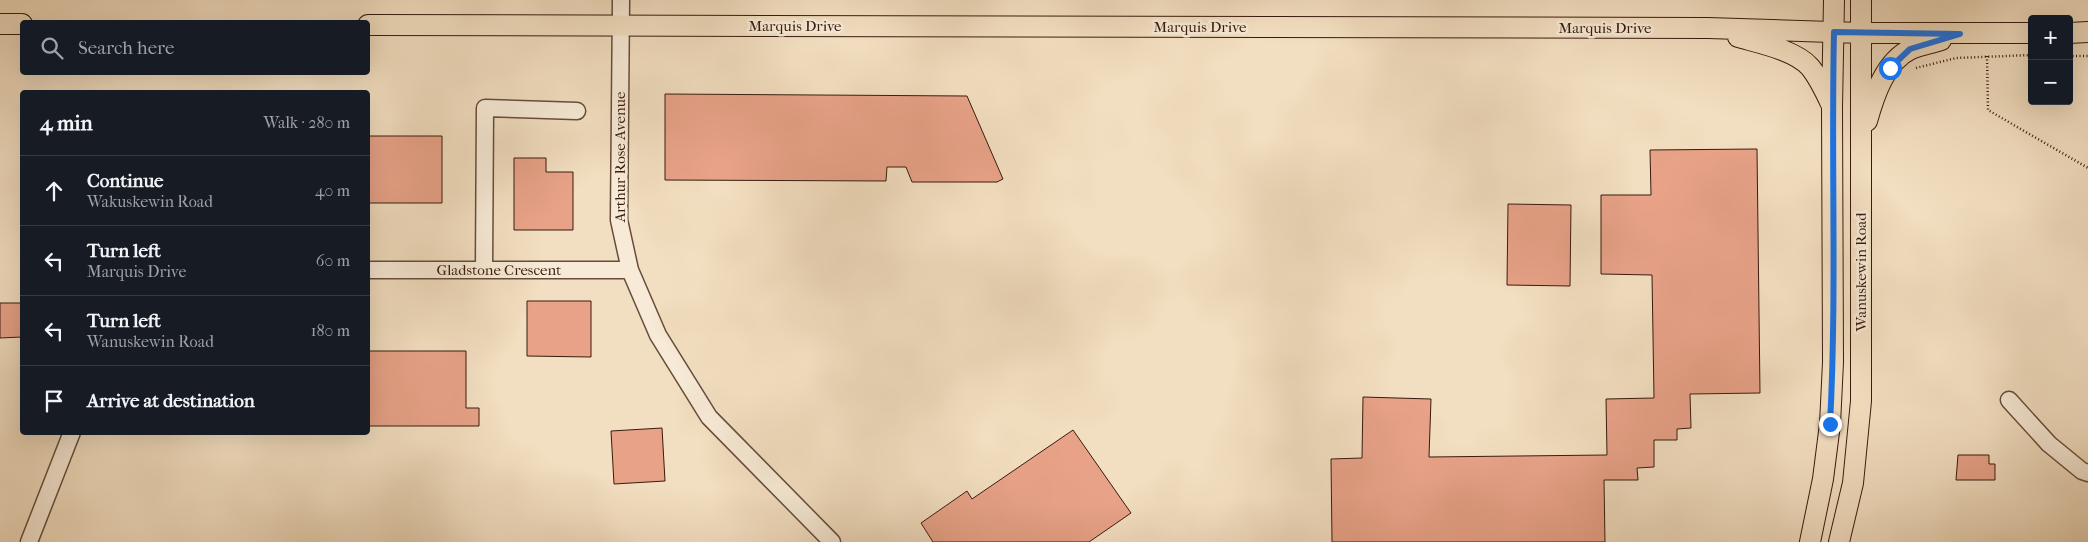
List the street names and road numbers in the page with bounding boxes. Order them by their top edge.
street label: Marquis Drive [748,17,842,35]
street label: Marquis Drive [1153,18,1247,36]
street label: Marquis Drive [1558,19,1652,37]
street label: Arthur Rose Avenue [611,91,629,223]
street label: Wanuskewin Road [1852,212,1870,332]
street label: Gladstone Crescent [437,261,562,279]

